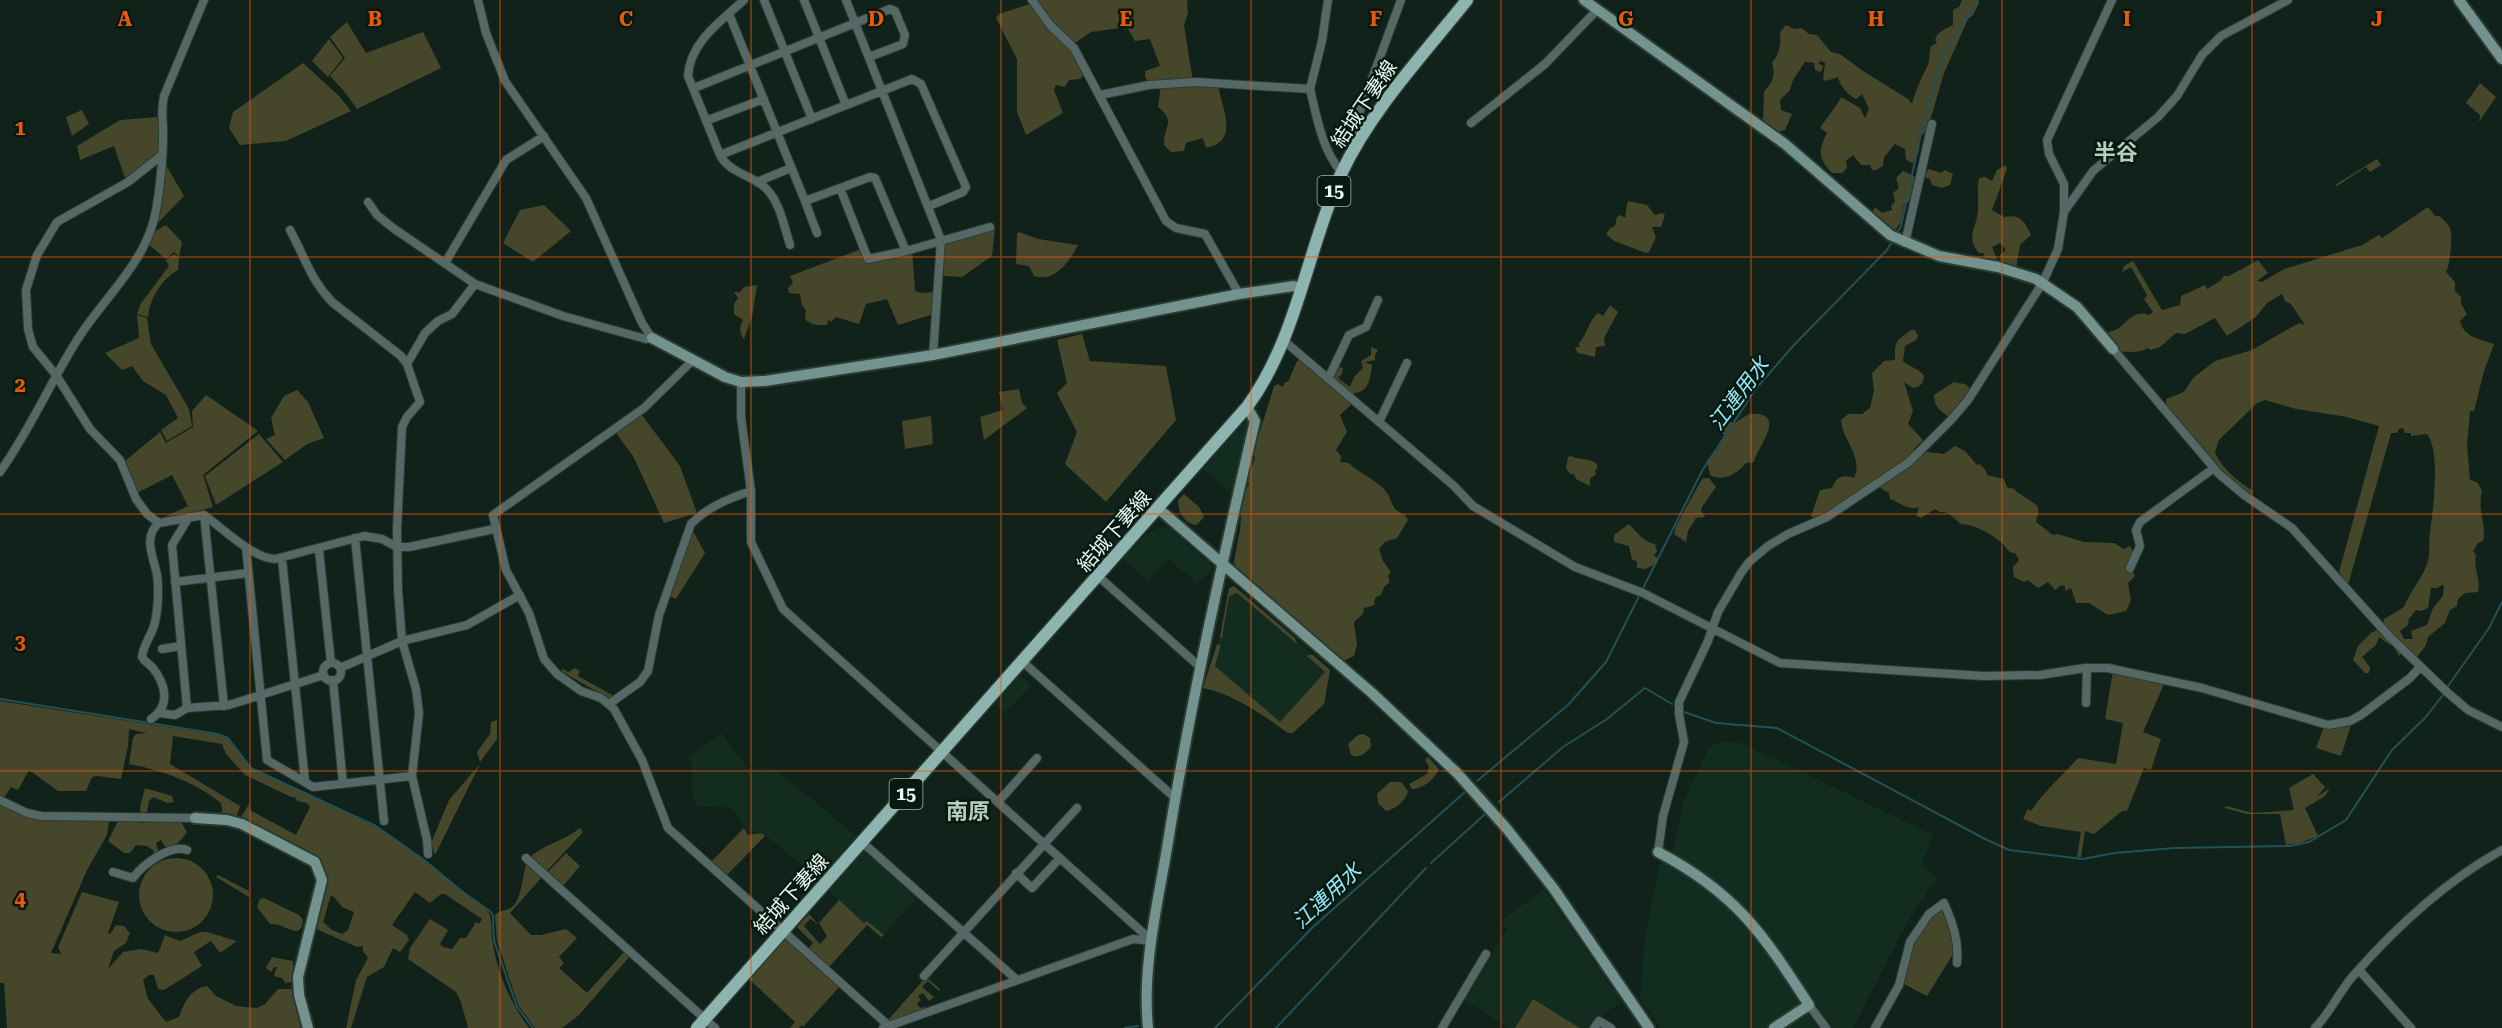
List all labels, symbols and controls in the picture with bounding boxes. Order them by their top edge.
text: A [118,7,133,31]
text: B [368,7,382,31]
text: C [619,7,633,31]
text: D [868,7,884,31]
text: E [1120,7,1133,31]
text: F [1370,7,1382,31]
text: G [1618,7,1634,31]
text: H [1868,7,1884,31]
text: I [2123,7,2131,31]
text: J [2371,7,2383,31]
street label: 結城下妻線 [1326,56,1402,152]
text: 1 [14,116,26,140]
district label: 半谷 [2094,140,2138,165]
road number: 15 [1318,176,1350,206]
water label: 江連用水 [1704,352,1775,435]
text: 2 [14,373,26,397]
street label: 結城下妻線 [1072,485,1156,577]
text: 3 [14,630,26,654]
road number: 15 [890,779,922,809]
district label: 南原 [946,799,990,824]
street label: 結城下妻線 [749,849,833,939]
water label: 江連用水 [1288,857,1367,933]
text: 4 [14,887,26,911]

